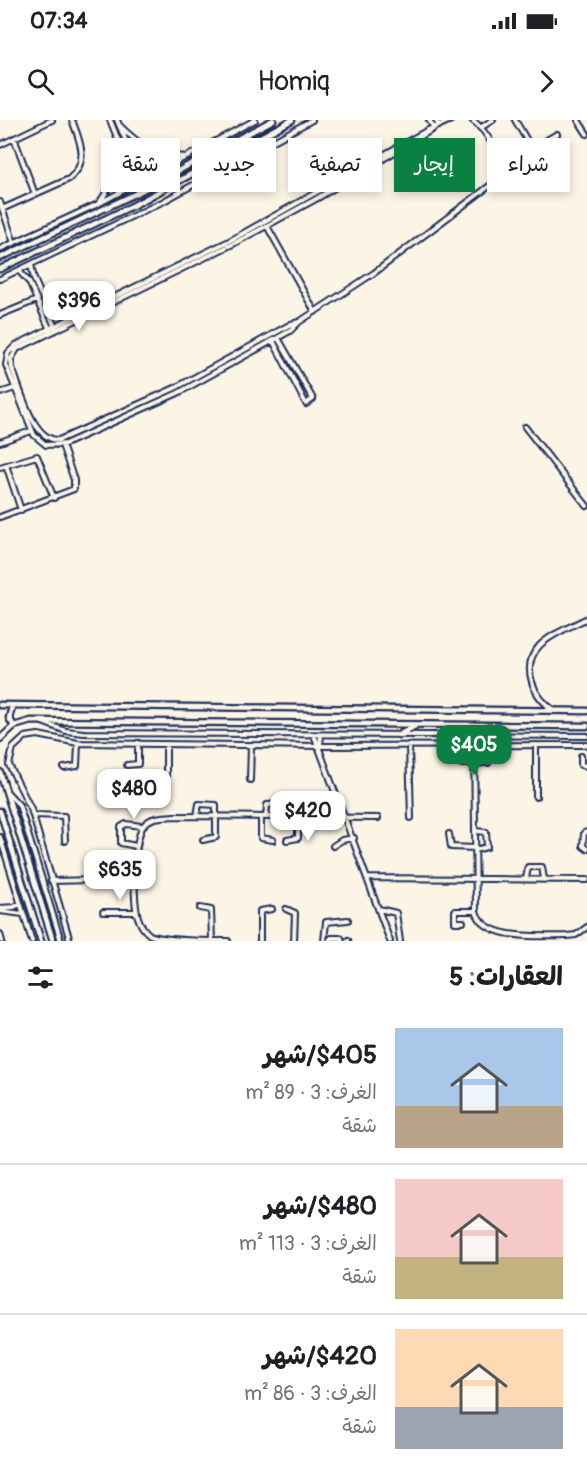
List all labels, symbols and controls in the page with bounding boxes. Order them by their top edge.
text: 07:34 [30,7,88,35]
icon: search [24,65,57,98]
text: Homiq [257,65,330,98]
icon: forward [530,65,563,98]
chip: شقة [101,138,180,192]
chip: جديد [192,138,276,192]
chip: تصفية [288,138,382,192]
chip: إيجار [394,138,475,192]
chip: شراء [487,138,570,192]
pin: $396 [43,281,115,332]
text: $396 [57,288,101,313]
pin: $405 [438,725,510,776]
text: $405 [451,732,497,757]
pin: $480 [98,769,170,820]
text: $480 [111,776,157,801]
pin: $420 [272,791,344,842]
text: $420 [284,798,332,823]
pin: $635 [84,850,156,901]
text: $635 [98,857,142,882]
icon: filters [24,961,57,994]
text: العقارات: 5 [449,961,563,993]
text: $405/شهر [263,1039,377,1071]
icon: home [443,1052,515,1124]
text: الغرف: 3 · 89 m² [246,1080,377,1105]
text: شقة [342,1113,377,1138]
text: $480/شهر [264,1190,377,1222]
icon: home [443,1203,515,1275]
text: الغرف: 3 · 113 m² [239,1231,377,1256]
text: شقة [342,1264,377,1289]
text: $420/شهر [263,1340,377,1372]
icon: home [443,1353,515,1425]
text: الغرف: 3 · 86 m² [244,1381,377,1406]
text: شقة [342,1414,377,1439]

